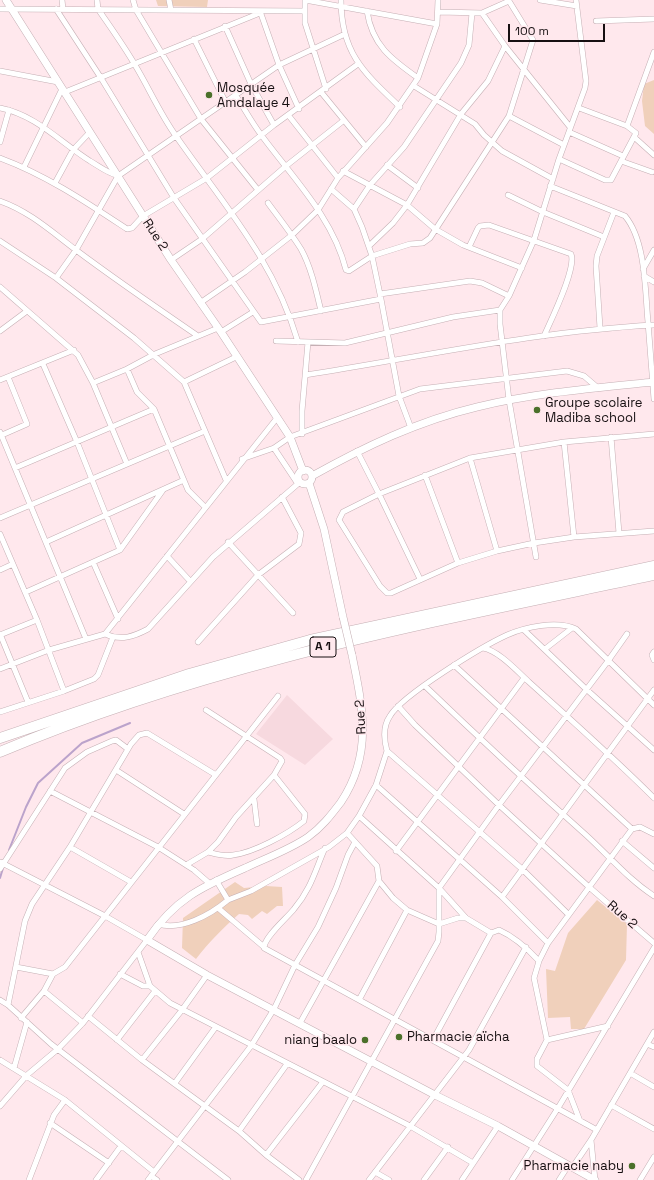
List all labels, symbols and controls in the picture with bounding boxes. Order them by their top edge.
scale bar [510,16,607,42]
text: 100 m [515,23,549,39]
place label: Mosquée Amdalaye 4 [217,80,290,111]
marker: Mosquée Amdalaye 4 [204,90,214,100]
street label: Rue 2 [139,216,171,254]
place label: Groupe scolaire Madiba school [545,395,643,426]
marker: Groupe scolaire Madiba school [532,405,542,415]
road number: A 1 [310,637,336,657]
street label: Rue 2 [352,699,370,735]
street label: Rue 2 [604,898,640,932]
place label: Pharmacie aïcha [407,1029,510,1045]
place label: niang baalo [284,1032,357,1048]
marker: Pharmacie aïcha [394,1032,404,1042]
marker: niang baalo [360,1035,370,1045]
place label: Pharmacie naby [524,1158,624,1174]
marker: Pharmacie naby [627,1161,637,1171]

